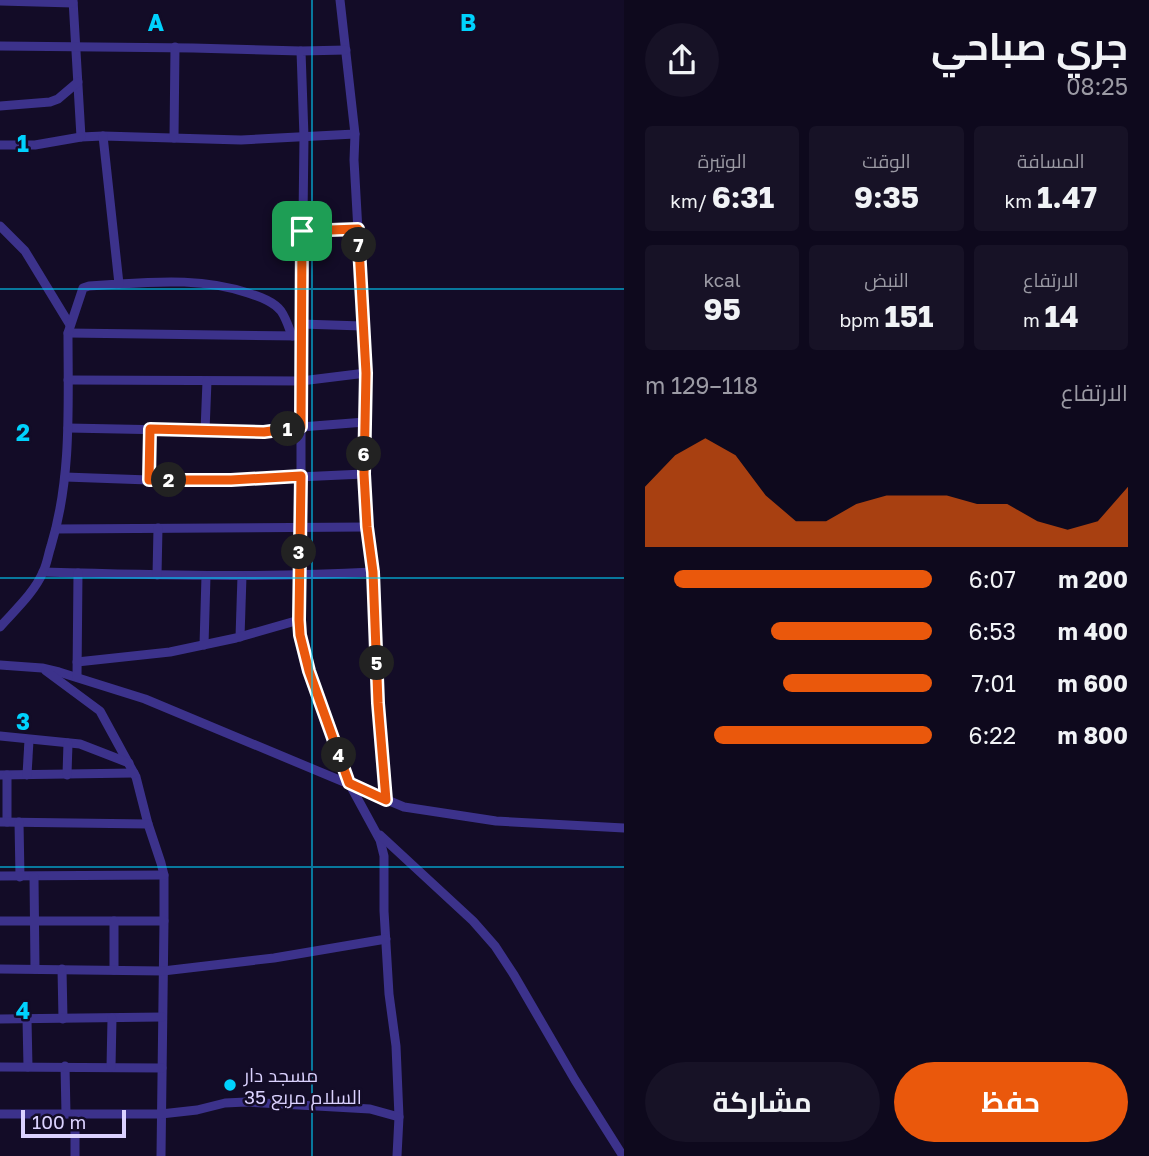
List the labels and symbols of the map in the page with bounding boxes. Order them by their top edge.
text: A [148,8,165,36]
text: B [460,8,476,36]
text: 1 [17,129,29,157]
pin [272,201,332,261]
pin: 7 [342,228,376,262]
pin: 1 [270,412,306,446]
text: 2 [16,418,30,446]
pin: 6 [346,436,382,472]
pin: 2 [152,462,186,498]
pin: 3 [282,534,316,570]
pin: 5 [360,646,394,680]
text: 3 [16,707,30,735]
pin: 4 [322,738,356,772]
text: 4 [16,996,30,1024]
place label: مسجد دار السلام مربع 35 [243,1063,362,1111]
marker: مسجد دار السلام مربع 35 [222,1077,238,1093]
scale bar [21,1107,126,1139]

